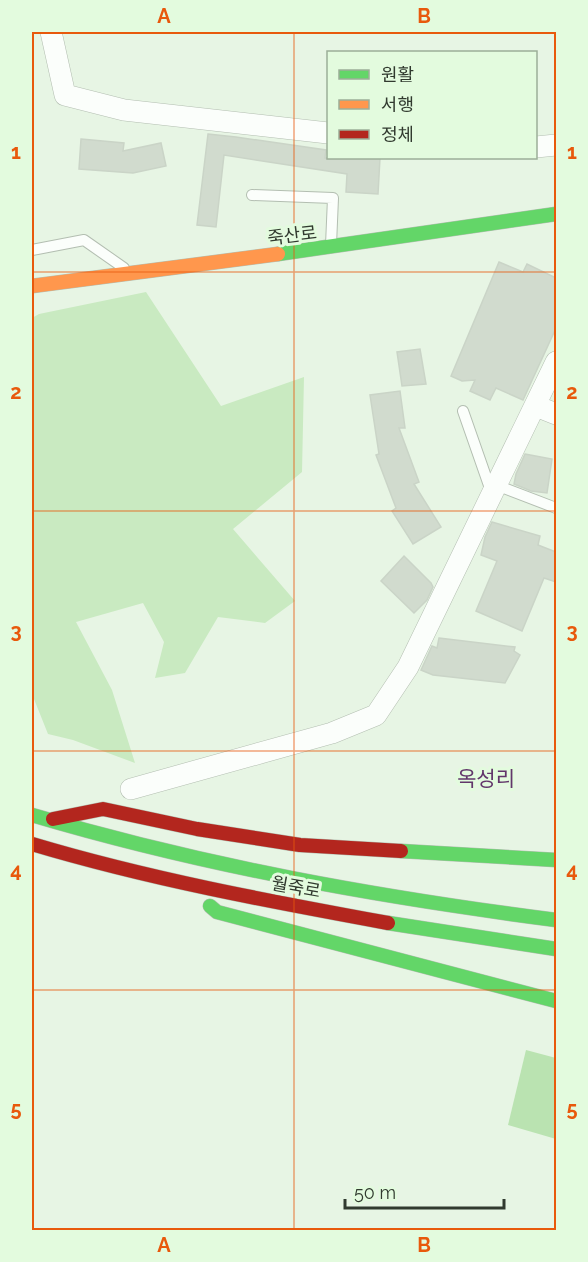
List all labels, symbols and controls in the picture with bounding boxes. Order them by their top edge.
text: A [157,4,171,28]
text: B [417,4,431,28]
legend [327,51,537,159]
text: 원활 [381,64,414,85]
text: 서행 [381,94,414,115]
text: 정체 [381,124,414,145]
text: 1 [11,140,21,164]
text: 1 [567,140,577,164]
street label: 죽산로 [266,222,318,248]
text: 2 [10,380,22,404]
text: 2 [566,380,578,404]
text: 3 [10,619,22,643]
text: 3 [566,619,578,643]
district label: 옥성리 [457,766,515,791]
text: 4 [10,858,22,882]
text: 4 [566,858,578,882]
street label: 월죽로 [270,872,322,902]
text: 5 [10,1097,22,1121]
text: 5 [566,1097,578,1121]
scale bar [345,1172,504,1210]
text: 50 m [354,1182,396,1203]
text: A [157,1233,171,1257]
text: B [417,1233,431,1257]

